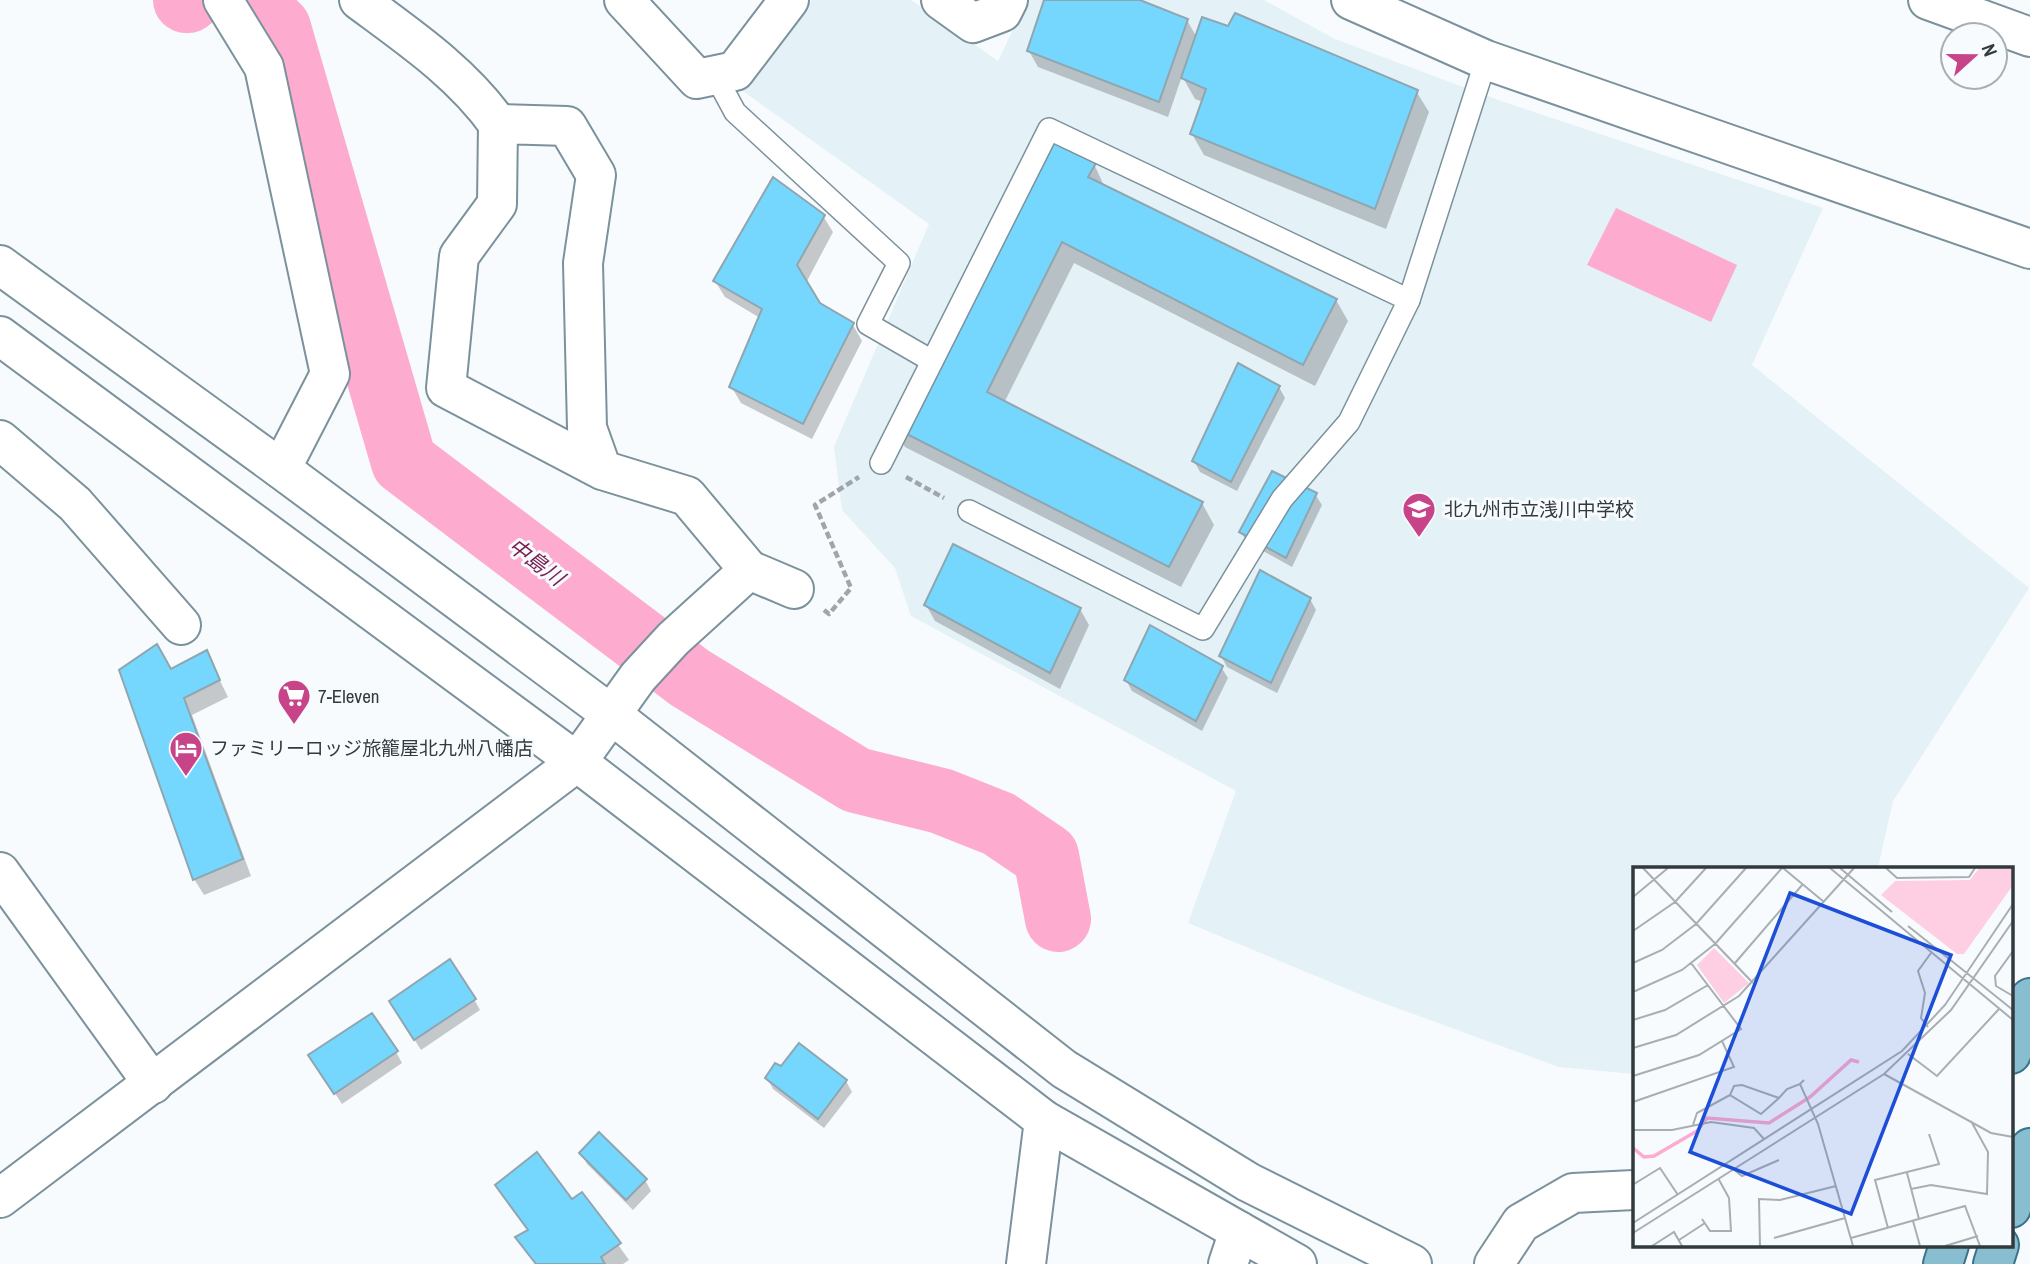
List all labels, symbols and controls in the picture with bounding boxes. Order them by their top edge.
north arrow [1939,21,2009,91]
text: N [1976,40,2004,60]
school or university icon: 北九州市立浅川中学校 [1400,490,1438,539]
place label: 北九州市立浅川中学校 [1444,496,1634,522]
water label: 中島川 [502,531,572,593]
supermarket icon: 7-Eleven [275,677,313,726]
place label: 7-Eleven [318,683,379,709]
hotel icon: ファミリーロッジ旅籠屋北九州八幡店 [167,729,205,778]
place label: ファミリーロッジ旅籠屋北九州八幡店 [210,735,533,761]
inset map [1633,867,2012,1246]

